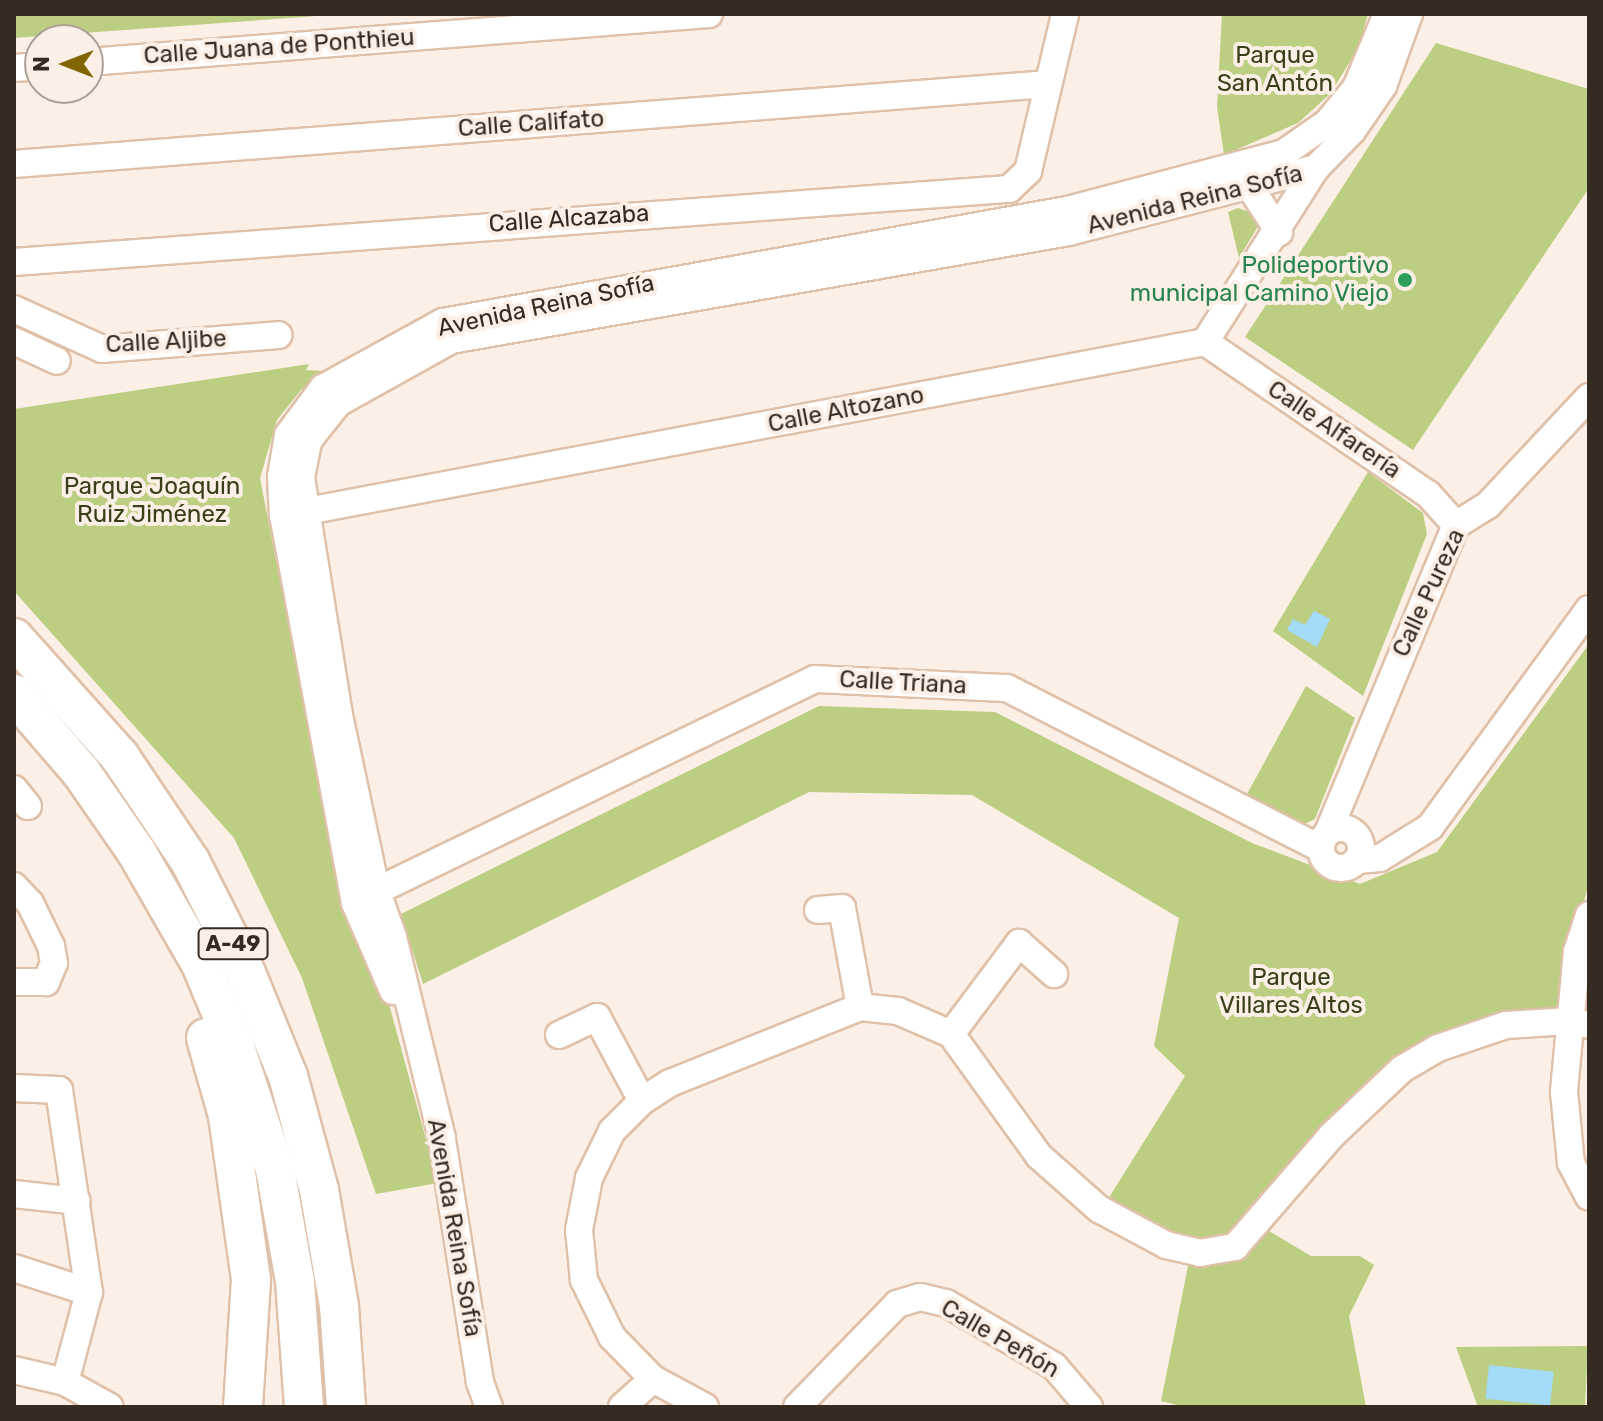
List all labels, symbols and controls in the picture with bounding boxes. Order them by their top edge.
street label: Calle Juana de Ponthieu [143,23,415,71]
north arrow [24,24,104,104]
park label: Parque San Antón [1217,42,1333,98]
text: N [28,56,55,72]
street label: Calle Califato [457,105,605,143]
street label: Avenida Reina Sofía [1084,159,1306,241]
street label: Calle Alcazaba [487,199,651,239]
place label: Polideportivo municipal Camino Viejo [1129,252,1389,308]
street label: Avenida Reina Sofía [435,269,657,343]
marker: Polideportivo municipal Camino Viejo [1396,271,1414,289]
street label: Calle Aljibe [104,324,228,360]
street label: Calle Alfarería [1262,375,1406,485]
street label: Calle Altozano [765,381,927,439]
park label: Parque Joaquín Ruiz Jiménez [64,473,240,529]
street label: Calle Pureza [1387,524,1471,662]
street label: Calle Triana [838,665,968,701]
road number: A-49 [197,926,269,962]
park label: Parque Villares Altos [1219,964,1363,1020]
street label: Avenida Reina Sofía [421,1117,487,1339]
street label: Calle Peñón [936,1294,1064,1384]

